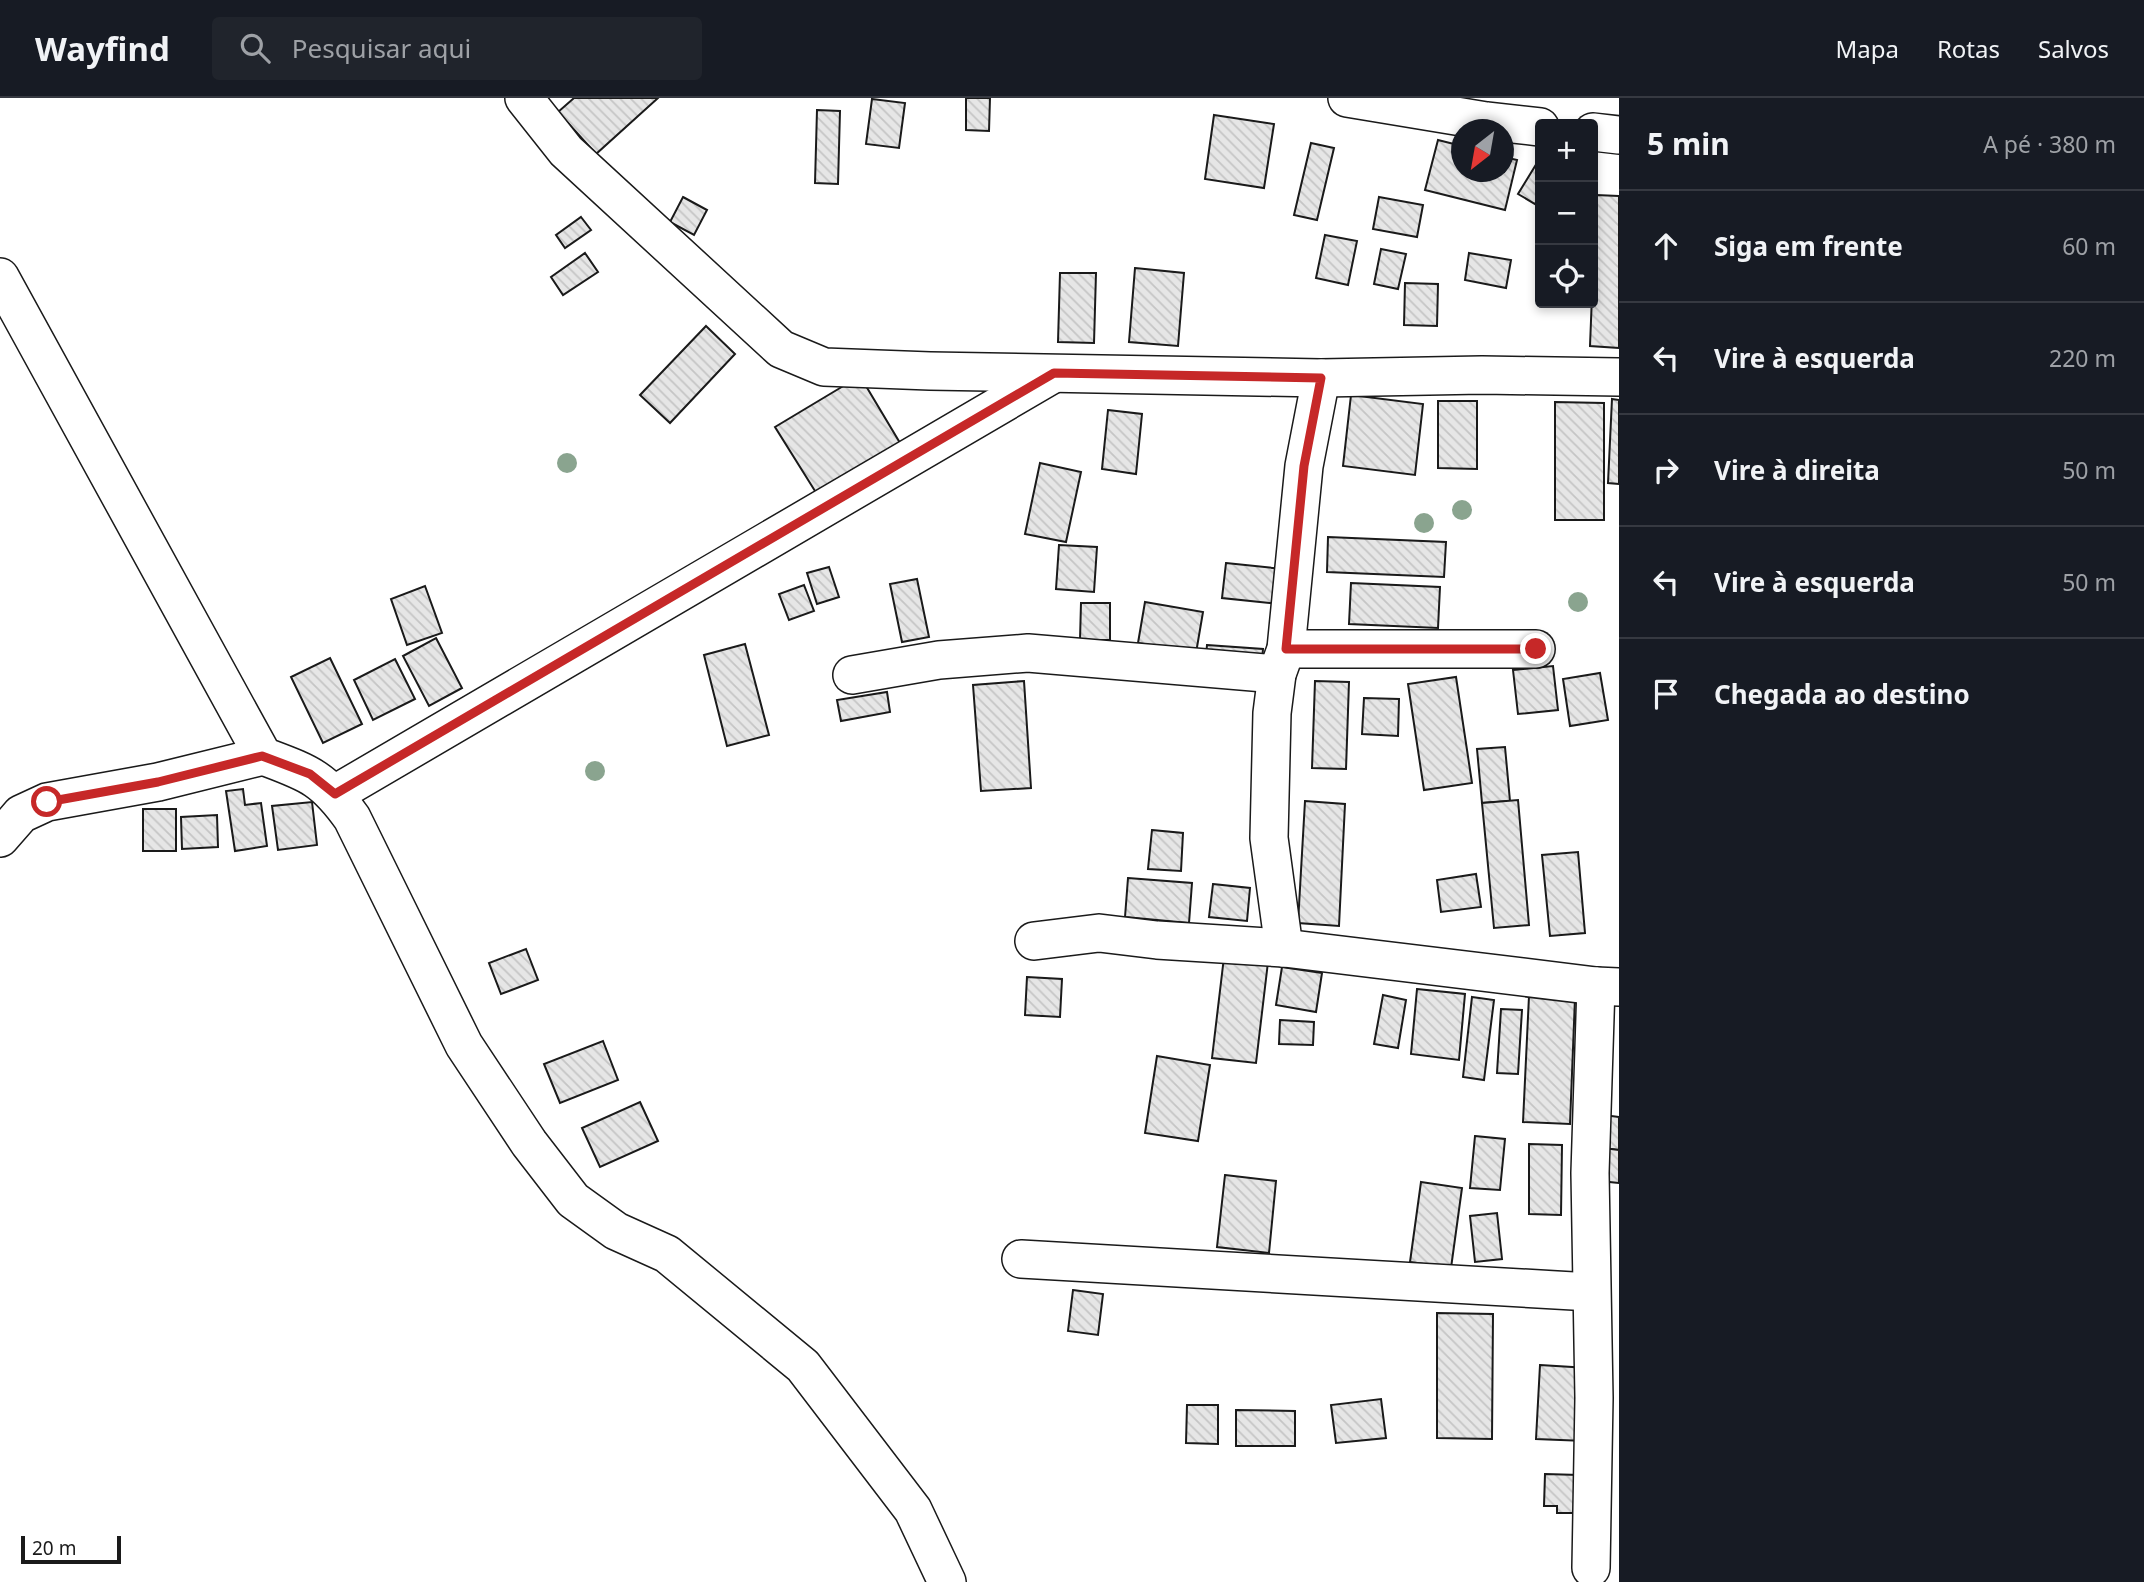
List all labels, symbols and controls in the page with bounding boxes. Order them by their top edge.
search box [212,17,702,80]
text: Wayfind [35,26,170,71]
icon: search [236,29,274,67]
text: Pesquisar aqui [292,30,471,66]
text: Mapa [1835,32,1899,65]
text: Rotas [1937,32,2000,65]
text: Salvos [2038,32,2109,65]
north arrow [1451,119,1514,182]
map controls [1535,119,1598,308]
button: + [1535,119,1598,182]
text: 5 min [1647,123,1730,164]
text: A pé · 380 m [1983,128,2116,160]
button: − [1535,182,1598,245]
icon: ahead [1647,227,1685,265]
text: Siga em frente [1714,228,1903,264]
text: 60 m [2062,230,2116,262]
button: locate [1535,245,1598,308]
icon: left [1647,339,1685,377]
text: Vire à esquerda [1714,340,1915,376]
text: 220 m [2049,342,2116,374]
icon: right [1647,451,1685,489]
text: Vire à direita [1714,452,1880,488]
text: 50 m [2062,454,2116,486]
icon: left [1647,563,1685,601]
text: Vire à esquerda [1714,564,1915,600]
text: 50 m [2062,566,2116,598]
route end [1520,633,1551,664]
icon: arrive [1647,675,1685,713]
text: Chegada ao destino [1714,676,1970,712]
route start [31,786,62,817]
scale bar [21,1533,121,1565]
text: 20 m [32,1535,76,1561]

